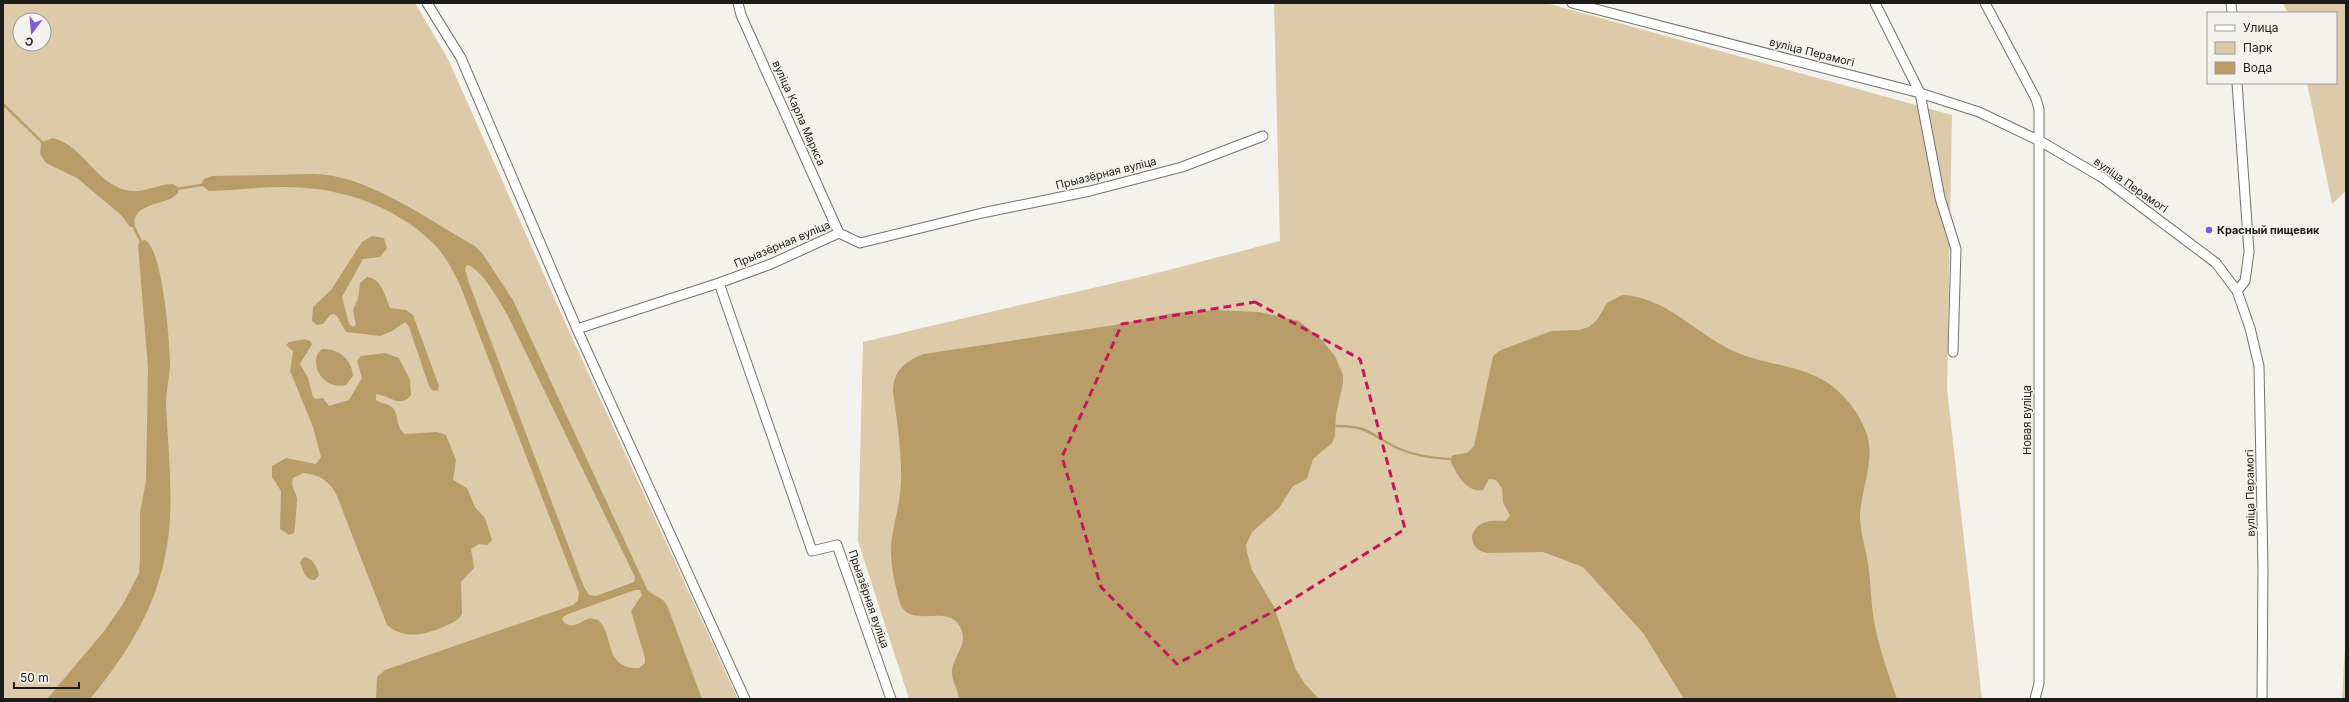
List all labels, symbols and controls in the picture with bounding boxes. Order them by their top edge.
north arrow [12,12,52,52]
legend [2207,12,2337,84]
text: Улица [2243,20,2278,35]
text: С [23,34,35,49]
street label: вуліца Перамогі [1768,35,1856,69]
text: Парк [2243,40,2273,55]
street label: вуліца Карла Маркса [769,58,829,168]
text: Вода [2243,60,2272,75]
street label: Прыазёрная вуліца [1054,154,1158,192]
street label: вуліца Перамогі [2091,154,2171,216]
street label: Прыазёрная вуліца [732,217,832,271]
place label: Красный пищевик [2217,223,2320,237]
marker: Красный пищевик [2204,225,2214,235]
street label: Новая вуліца [2020,385,2034,455]
street label: вуліца Перамогі [2242,449,2258,537]
street label: Прыазёрная вуліца [846,548,892,650]
scale bar [14,664,79,690]
text: 50 m [20,670,49,685]

